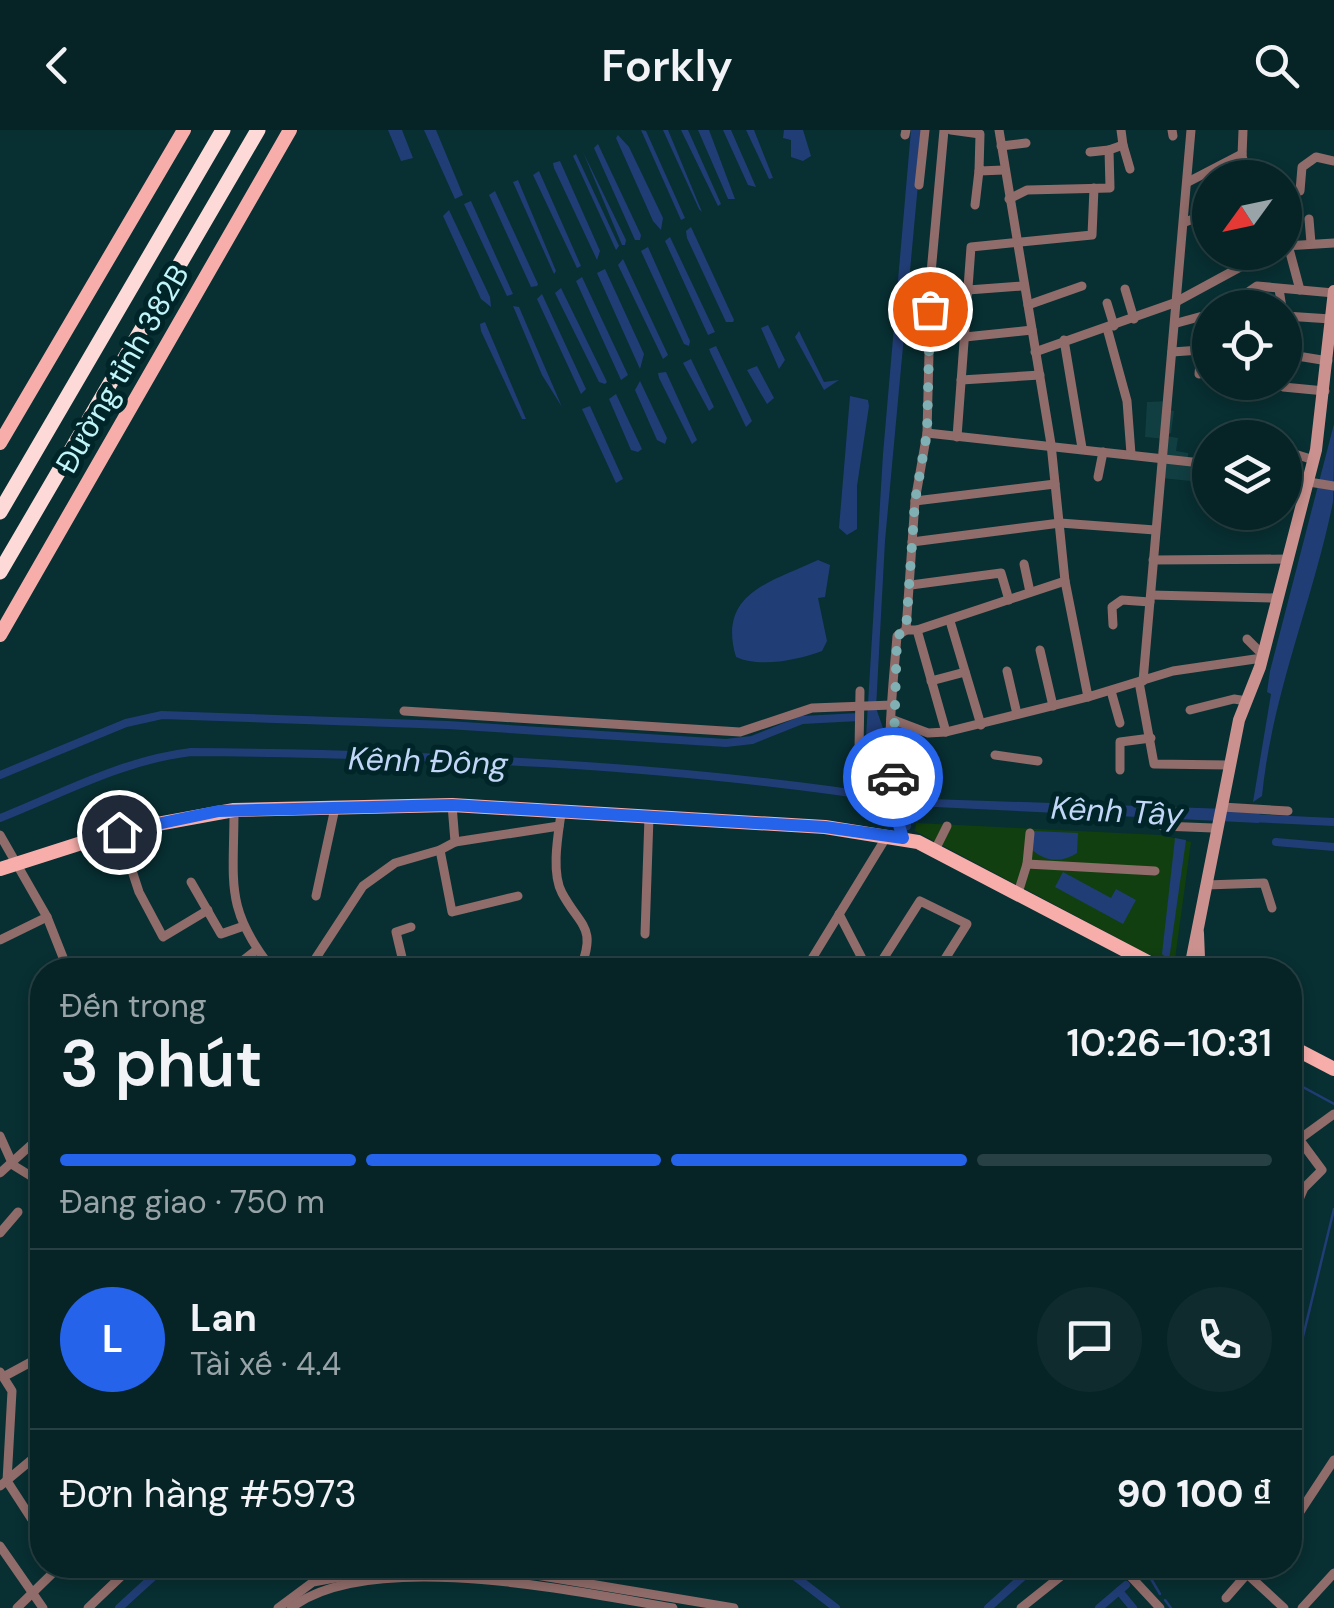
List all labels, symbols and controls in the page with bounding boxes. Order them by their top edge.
text: Forkly [601,36,733,95]
icon: back [30,38,85,93]
icon: search [1249,38,1304,93]
north arrow [1192,160,1302,270]
map controls [1192,160,1302,530]
street label: Đường tỉnh 382B [46,258,198,480]
pin [888,267,973,352]
icon: bag [903,282,958,337]
button: locate [1192,290,1302,400]
button: layers [1192,420,1302,530]
courier [843,727,943,827]
water label: Kênh Đông [348,737,510,785]
icon: car [866,750,921,805]
water label: Kênh Tây [1050,787,1185,836]
pin [77,790,162,875]
icon: home [92,805,147,860]
text: Đến trong [60,985,207,1027]
text: 10:26–10:31 [1067,1018,1272,1068]
text: 3 phút [60,1022,263,1106]
text: Đang giao · 750 m [60,1181,325,1223]
button: chat [1037,1287,1142,1392]
button: phone [1167,1287,1272,1392]
text: Lan [190,1293,257,1343]
text: L [102,1314,123,1364]
text: Tài xế · 4.4 [190,1343,341,1385]
text: Đơn hàng #5973 [60,1469,357,1519]
text: 90 100 ₫ [1116,1469,1272,1519]

